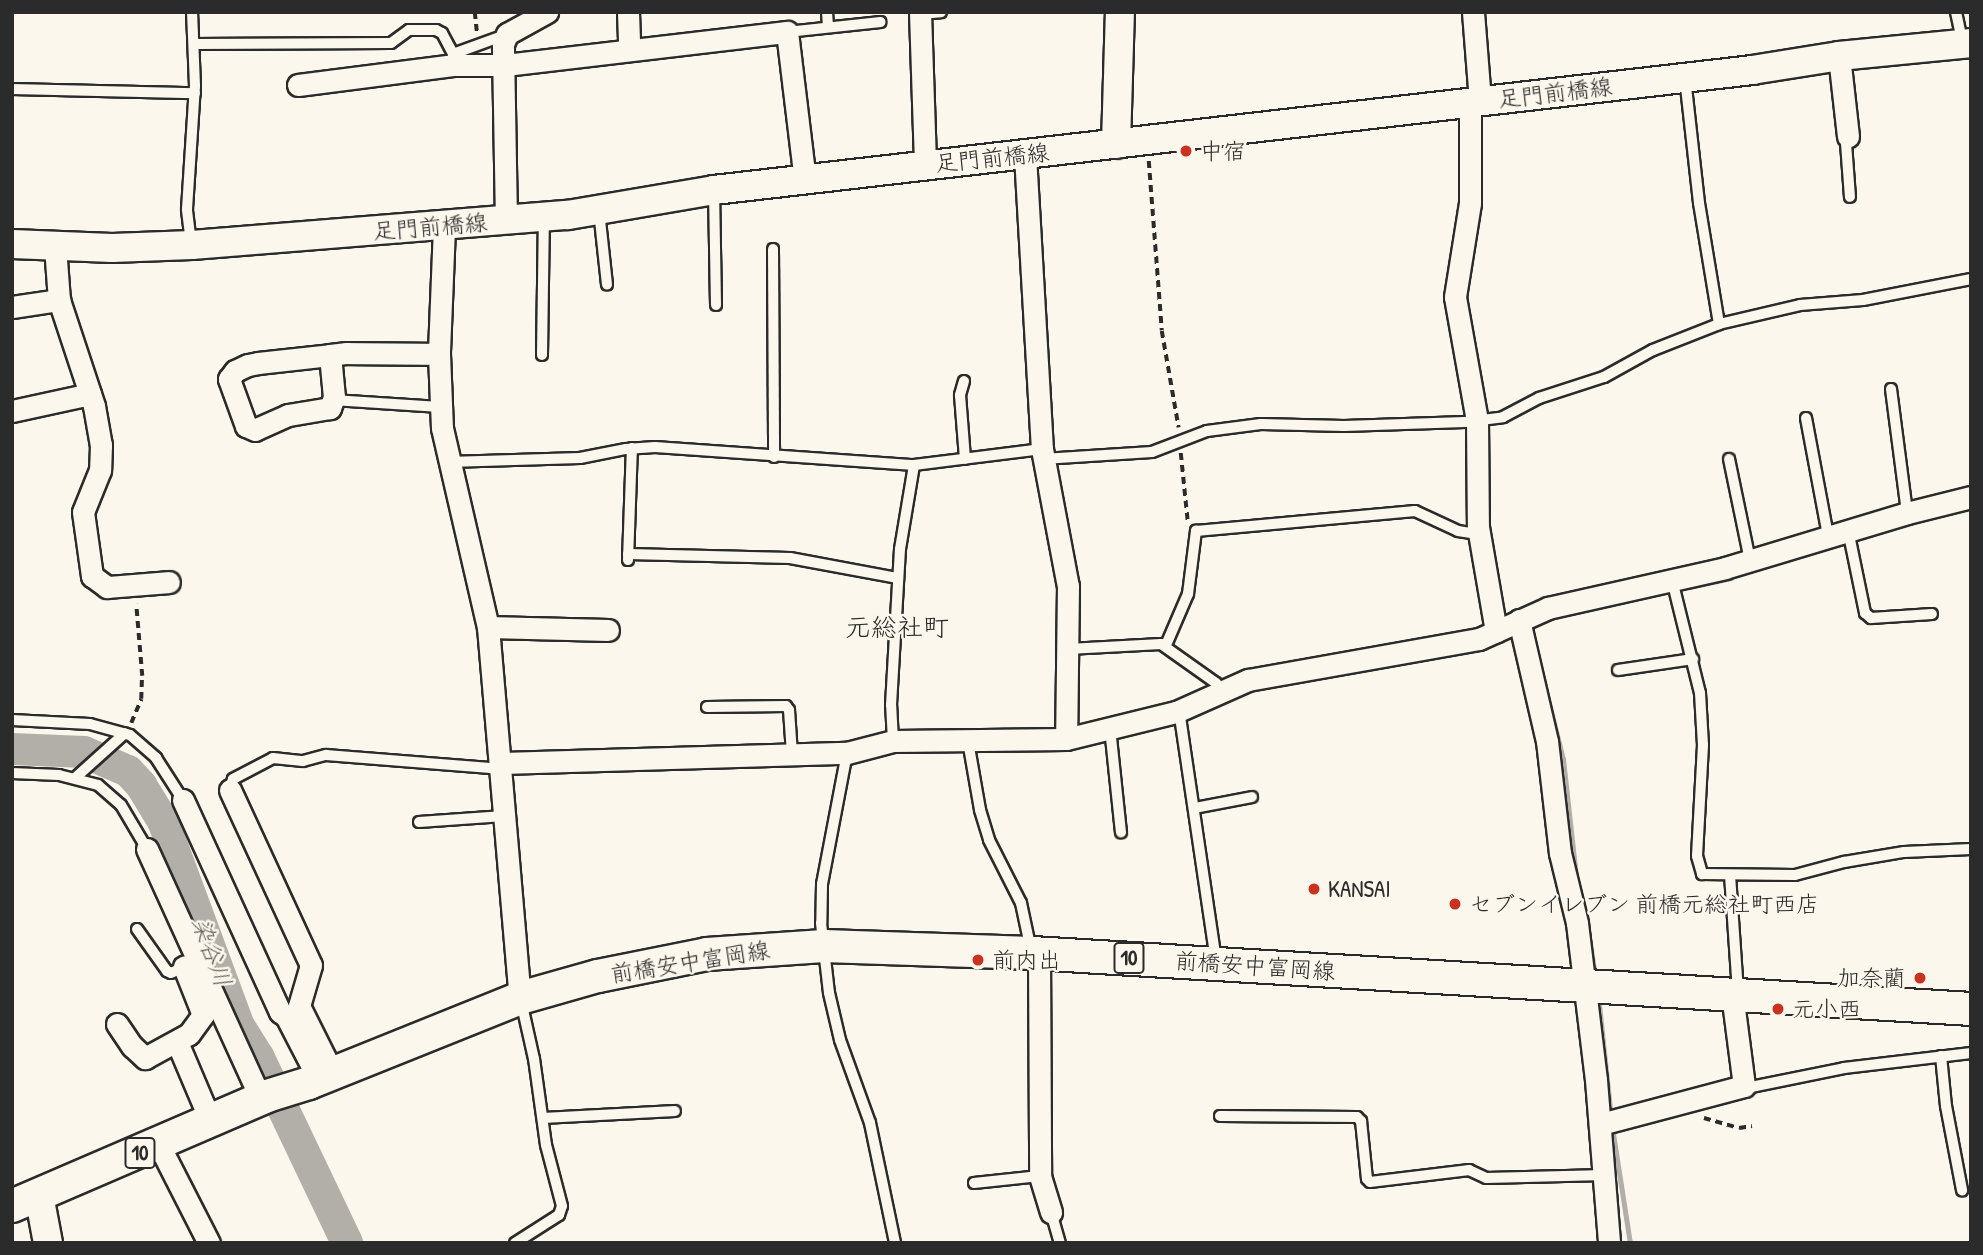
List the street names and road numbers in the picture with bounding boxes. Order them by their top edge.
street label: 足門前橋線 [1496,72,1614,114]
street label: 足門前橋線 [933,138,1051,178]
street label: 足門前橋線 [372,208,488,246]
street label: 前橋安中富岡線 [608,936,772,988]
road number: 10 [1113,940,1145,976]
street label: 前橋安中富岡線 [1174,947,1336,985]
road number: 10 [124,1136,156,1170]

